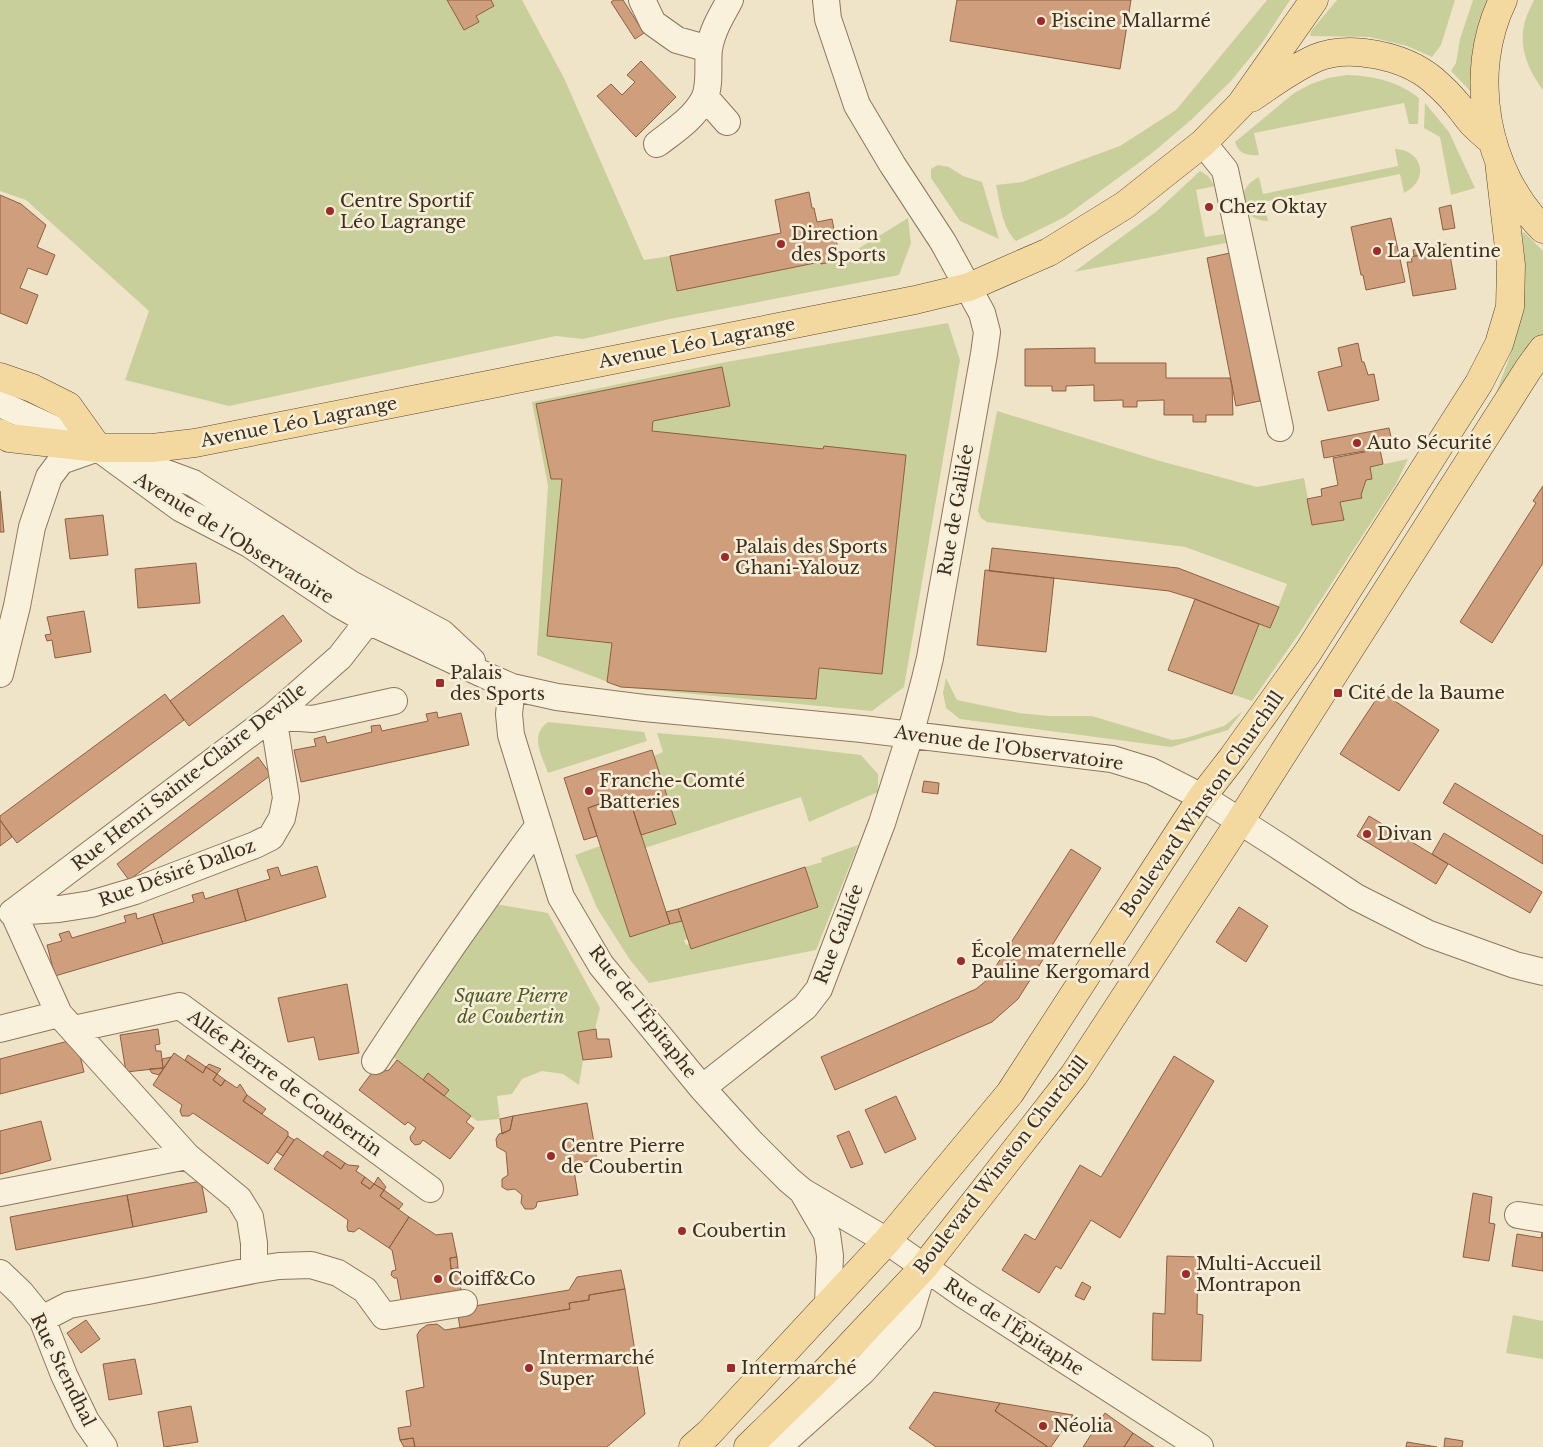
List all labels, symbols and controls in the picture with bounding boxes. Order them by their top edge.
place label: Piscine Mallarmé [1051,10,1211,32]
marker: Piscine Mallarmé [1035,15,1047,27]
place label: Centre Sportif Léo Lagrange [340,190,475,233]
place label: Chez Oktay [1219,196,1328,218]
marker: Chez Oktay [1203,201,1215,213]
marker: Centre Sportif Léo Lagrange [324,205,336,217]
place label: Direction des Sports [791,223,886,266]
marker: Direction des Sports [775,238,787,250]
place label: La Valentine [1387,240,1501,262]
marker: La Valentine [1371,245,1383,257]
street label: Avenue Léo Lagrange [596,313,797,373]
street label: Avenue Léo Lagrange [198,392,399,452]
place label: Auto Sécurité [1366,432,1492,454]
marker: Auto Sécurité [1351,437,1363,449]
street label: Rue de Galilée [934,442,978,578]
street label: Avenue de l'Observatoire [129,467,338,609]
place label: Palais des Sports Ghani-Yalouz [735,536,887,579]
marker: Palais des Sports Ghani-Yalouz [719,551,731,563]
place label: Palais des Sports [450,662,545,705]
marker: Palais des Sports [434,677,446,689]
street label: Rue Henri Sainte-Claire Deville [67,679,311,875]
place label: Cité de la Baume [1348,682,1505,704]
street label: Boulevard Winston Churchill [1115,687,1289,921]
marker: Cité de la Baume [1332,687,1344,699]
street label: Avenue de l'Observatoire [892,721,1125,775]
place label: Franche-Comté Batteries [599,770,745,813]
marker: Franche-Comté Batteries [583,785,595,797]
place label: Divan [1377,823,1432,845]
marker: Divan [1361,828,1373,840]
street label: Rue Désiré Dalloz [96,834,258,912]
street label: Rue Galilée [810,881,868,987]
place label: École maternelle Pauline Kergomard [971,939,1150,983]
street label: Rue de l'Épitaphe [584,941,702,1083]
marker: École maternelle Pauline Kergomard [955,955,967,967]
park label: Square Pierre de Coubertin [454,985,568,1028]
street label: Allée Pierre de Coubertin [183,1005,386,1161]
street label: Boulevard Winston Churchill [909,1052,1093,1278]
place label: Centre Pierre de Coubertin [561,1135,685,1178]
marker: Centre Pierre de Coubertin [545,1150,557,1162]
place label: Coubertin [692,1220,786,1242]
marker: Coubertin [676,1225,688,1237]
place label: Multi-Accueil Montrapon [1196,1253,1322,1296]
place label: Coiff&Co [448,1268,535,1290]
marker: Multi-Accueil Montrapon [1180,1268,1192,1280]
marker: Coiff&Co [432,1273,444,1285]
street label: Rue de l'Épitaphe [940,1273,1089,1380]
street label: Rue Stendhal [26,1310,100,1430]
place label: Intermarché Super [539,1347,655,1390]
place label: Intermarché [741,1357,857,1379]
marker: Intermarché Super [523,1362,535,1374]
marker: Intermarché [725,1362,737,1374]
place label: Néolia [1053,1415,1113,1437]
marker: Néolia [1037,1420,1049,1432]

